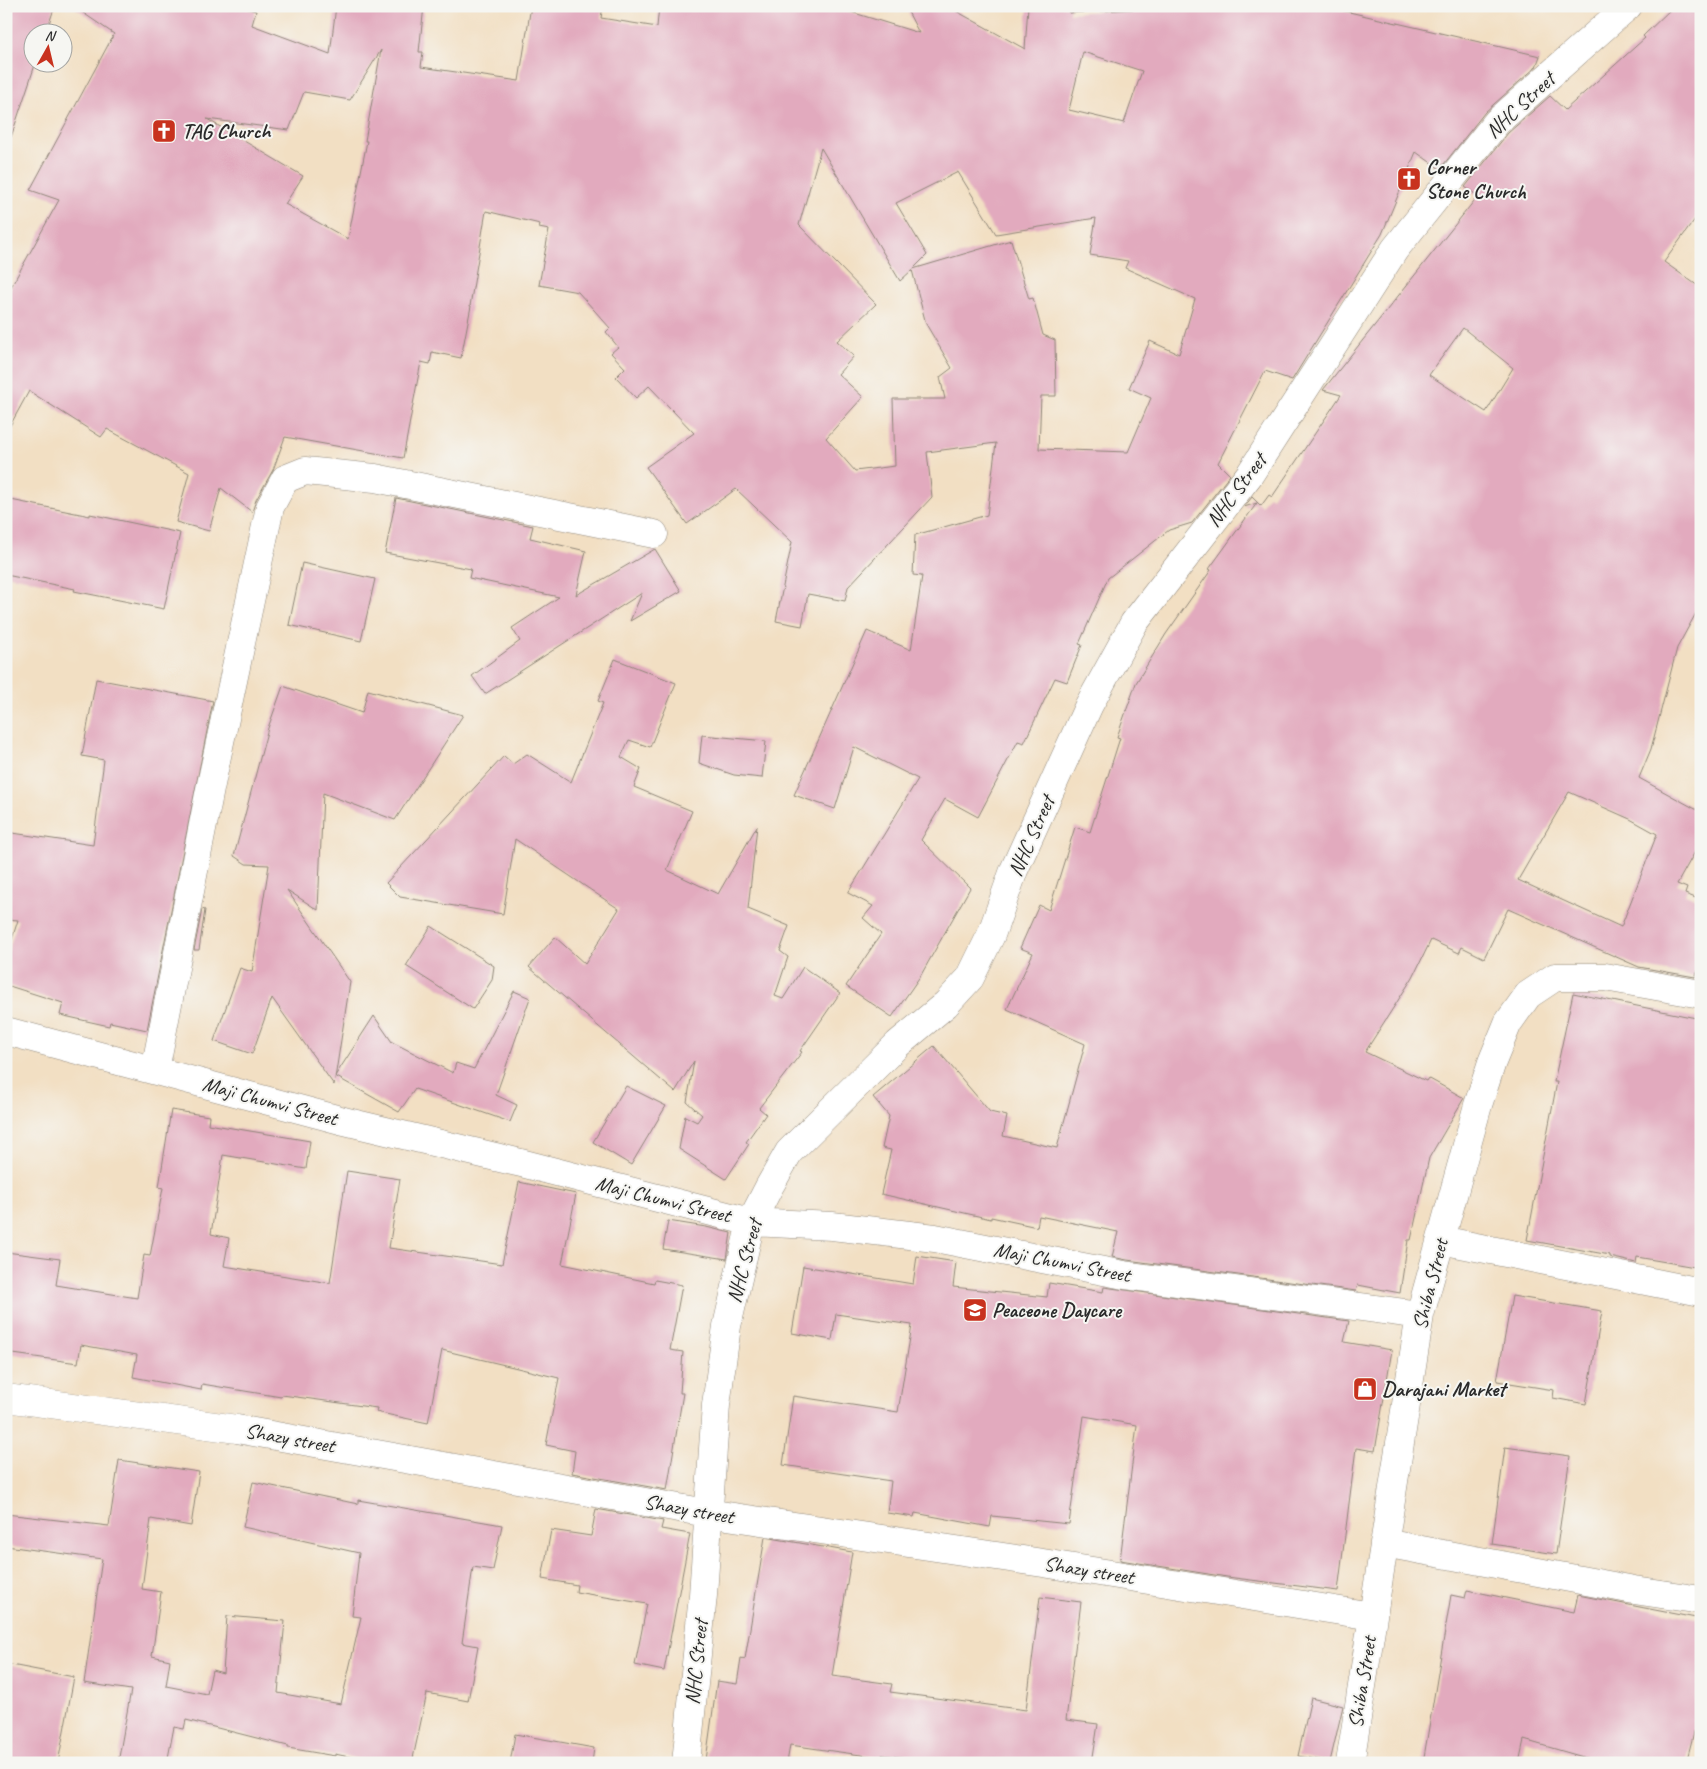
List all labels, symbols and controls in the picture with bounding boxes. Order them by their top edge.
north arrow [22,22,72,72]
text: N [44,27,58,45]
street label: NHC Street [1480,64,1562,144]
church icon: TAG Church [151,118,177,144]
place label: TAG Church [182,118,271,144]
place label: Corner Stone Church [1426,154,1527,204]
church icon: Corner Stone Church [1396,166,1422,192]
street label: NHC Street [1200,446,1274,532]
street label: NHC Street [1002,789,1061,880]
street label: Maji Chumvi Street [200,1071,342,1132]
street label: Maji Chumvi Street [593,1170,735,1229]
street label: NHC Street [720,1213,768,1306]
street label: Shiba Street [1406,1234,1454,1332]
street label: Maji Chumvi Street [992,1236,1134,1288]
school or university icon: Peaceone Daycare [962,1297,988,1323]
place label: Peaceone Daycare [992,1297,1123,1323]
shop icon: Darajani Market [1352,1376,1378,1402]
place label: Darajani Market [1382,1376,1508,1402]
street label: Shazy street [243,1417,339,1459]
street label: Shazy street [642,1488,738,1530]
street label: Shazy street [1042,1550,1138,1590]
street label: NHC Street [679,1615,714,1706]
street label: Shiba Street [1342,1632,1382,1730]

